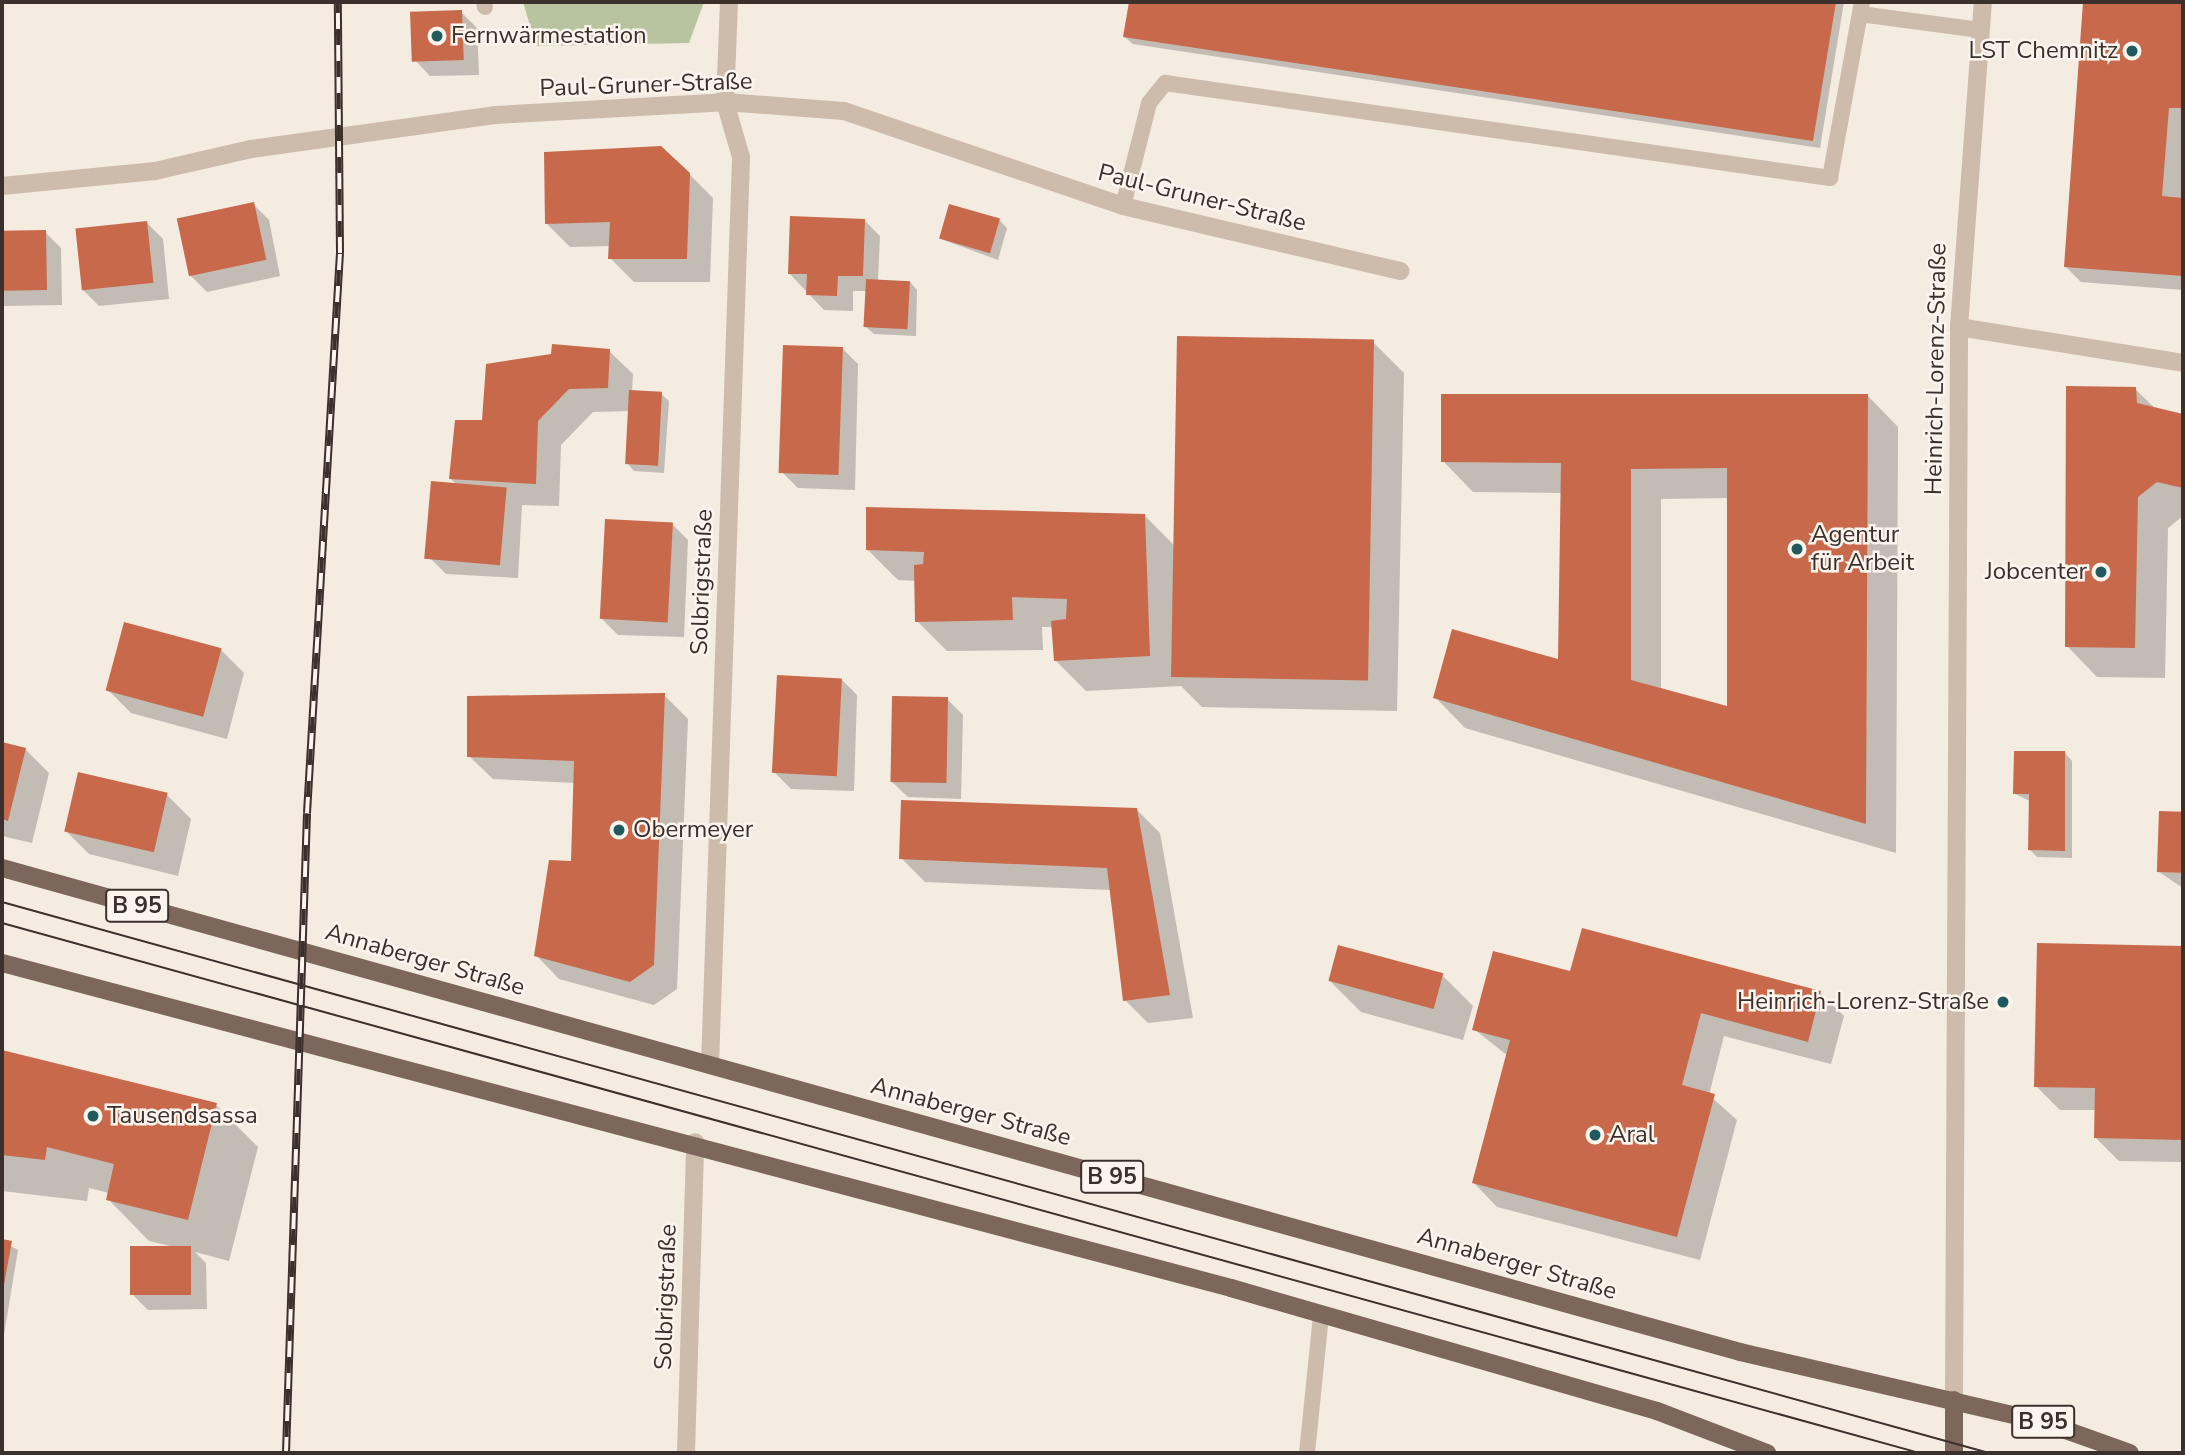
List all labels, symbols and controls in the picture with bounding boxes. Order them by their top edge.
place label: Fernwärmestation [451,22,647,50]
marker: Fernwärmestation [429,28,445,44]
place label: LST Chemnitz [1969,37,2118,65]
marker: LST Chemnitz [2124,43,2140,59]
street label: Paul-Gruner-Straße [539,67,753,103]
street label: Paul-Gruner-Straße [1095,158,1309,238]
street label: Heinrich-Lorenz-Straße [1919,243,1953,495]
street label: Solbrigstraße [685,509,719,655]
place label: Agentur für Arbeit [1811,521,1914,577]
marker: Agentur für Arbeit [1789,541,1805,557]
place label: Jobcenter [1985,558,2087,586]
marker: Jobcenter [2093,564,2109,580]
place label: Obermeyer [633,816,753,844]
marker: Obermeyer [611,822,627,838]
road number: B 95 [104,886,170,925]
street label: Annaberger Straße [322,918,528,1002]
place label: Heinrich-Lorenz-Straße [1737,988,1989,1016]
marker: Heinrich-Lorenz-Straße [1995,994,2011,1010]
street label: Annaberger Straße [868,1071,1074,1153]
place label: Tausendsassa [107,1102,258,1130]
marker: Tausendsassa [85,1108,101,1124]
place label: Aral [1609,1121,1655,1149]
marker: Aral [1587,1127,1603,1143]
road number: B 95 [1079,1158,1145,1196]
street label: Annaberger Straße [1414,1222,1620,1306]
street label: Solbrigstraße [649,1224,683,1370]
road number: B 95 [2010,1402,2076,1442]

